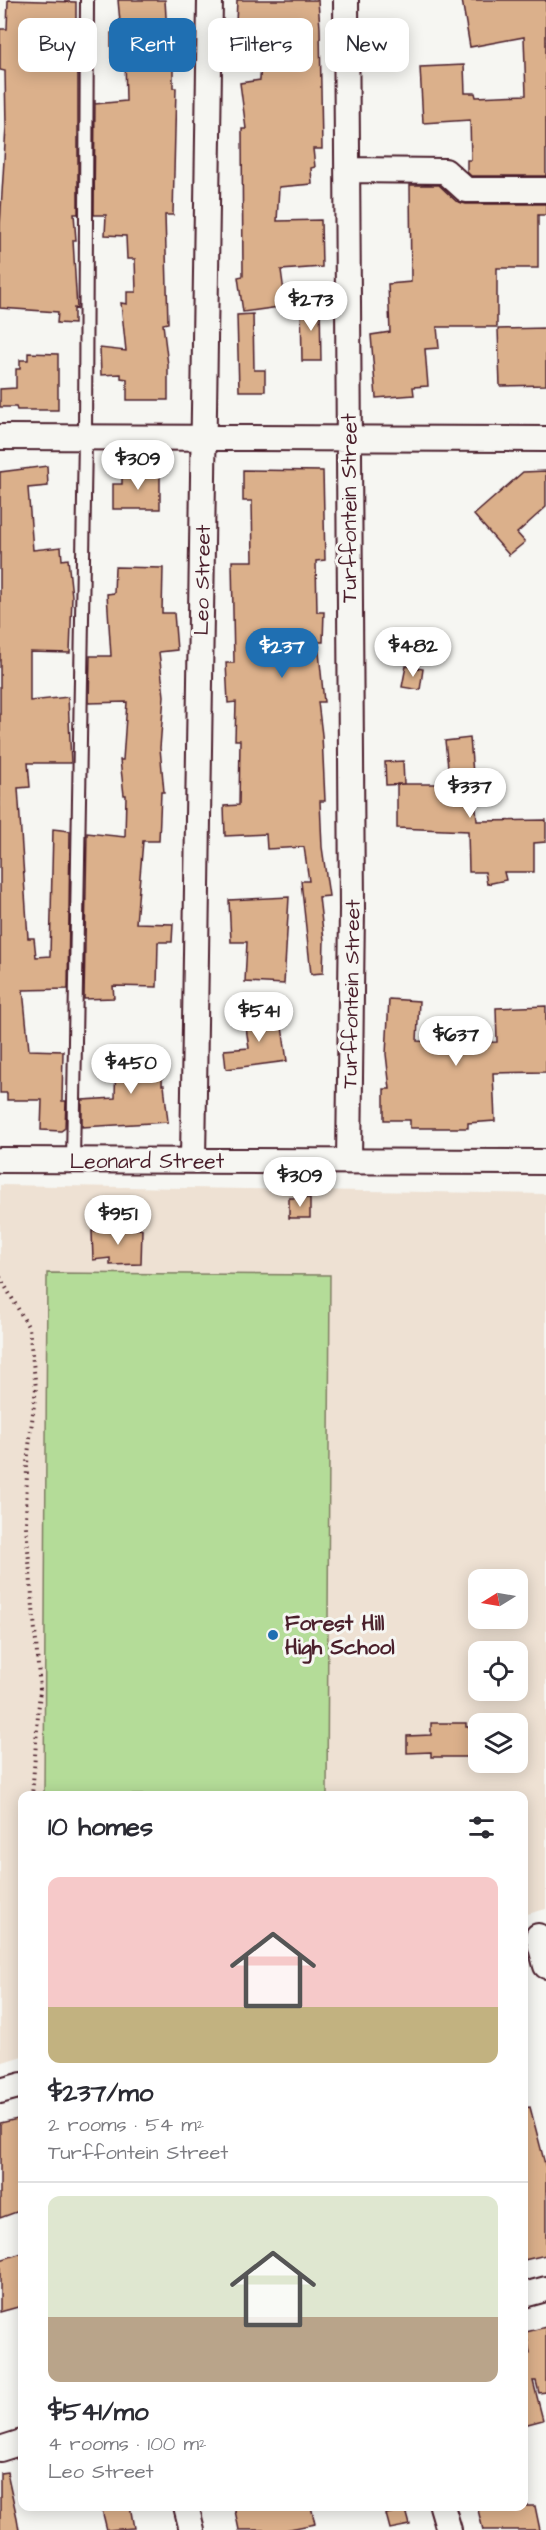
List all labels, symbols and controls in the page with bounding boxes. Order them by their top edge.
chip: Buy [18,18,97,72]
chip: Rent [109,18,196,72]
chip: Filters [208,18,313,72]
chip: New [325,18,409,72]
pin: $273 [275,281,347,332]
text: $273 [288,286,334,314]
street label: Turffontein Street [335,413,364,603]
pin: $309 [102,440,174,491]
text: $309 [115,445,161,473]
street label: Leo Street [187,524,218,636]
pin: $482 [377,627,449,678]
pin: $237 [246,628,318,679]
text: $482 [388,632,438,660]
text: $237 [259,633,305,661]
pin: $337 [434,768,506,819]
text: $337 [448,773,492,801]
street label: Turffontein Street [335,899,368,1089]
pin: $541 [223,992,295,1043]
text: $541 [238,997,280,1025]
pin: $637 [420,1016,492,1067]
text: $637 [433,1021,479,1049]
pin: $450 [95,1044,167,1095]
text: $450 [105,1049,157,1077]
street label: Leonard Street [70,1147,225,1176]
pin: $309 [264,1157,336,1208]
text: $309 [277,1162,323,1190]
pin: $951 [82,1195,154,1246]
text: $951 [98,1200,138,1228]
north arrow [468,1569,528,1629]
map controls [468,1569,528,1773]
place label: Forest Hill High School [285,1609,395,1664]
marker: Forest Hill High School [266,1628,280,1642]
button: locate [468,1641,528,1701]
button: layers [468,1713,528,1773]
text: 10 homes [48,1809,153,1845]
icon: filters [465,1811,498,1844]
icon: home [219,1916,327,2024]
text: $237/mo [48,2075,153,2111]
text: 2 rooms · 54 m² [48,2111,204,2139]
text: Turffontein Street [48,2139,228,2167]
icon: home [219,2235,327,2343]
text: $541/mo [48,2394,149,2430]
text: 4 rooms · 100 m² [48,2430,206,2458]
text: Leo Street [48,2458,154,2486]

